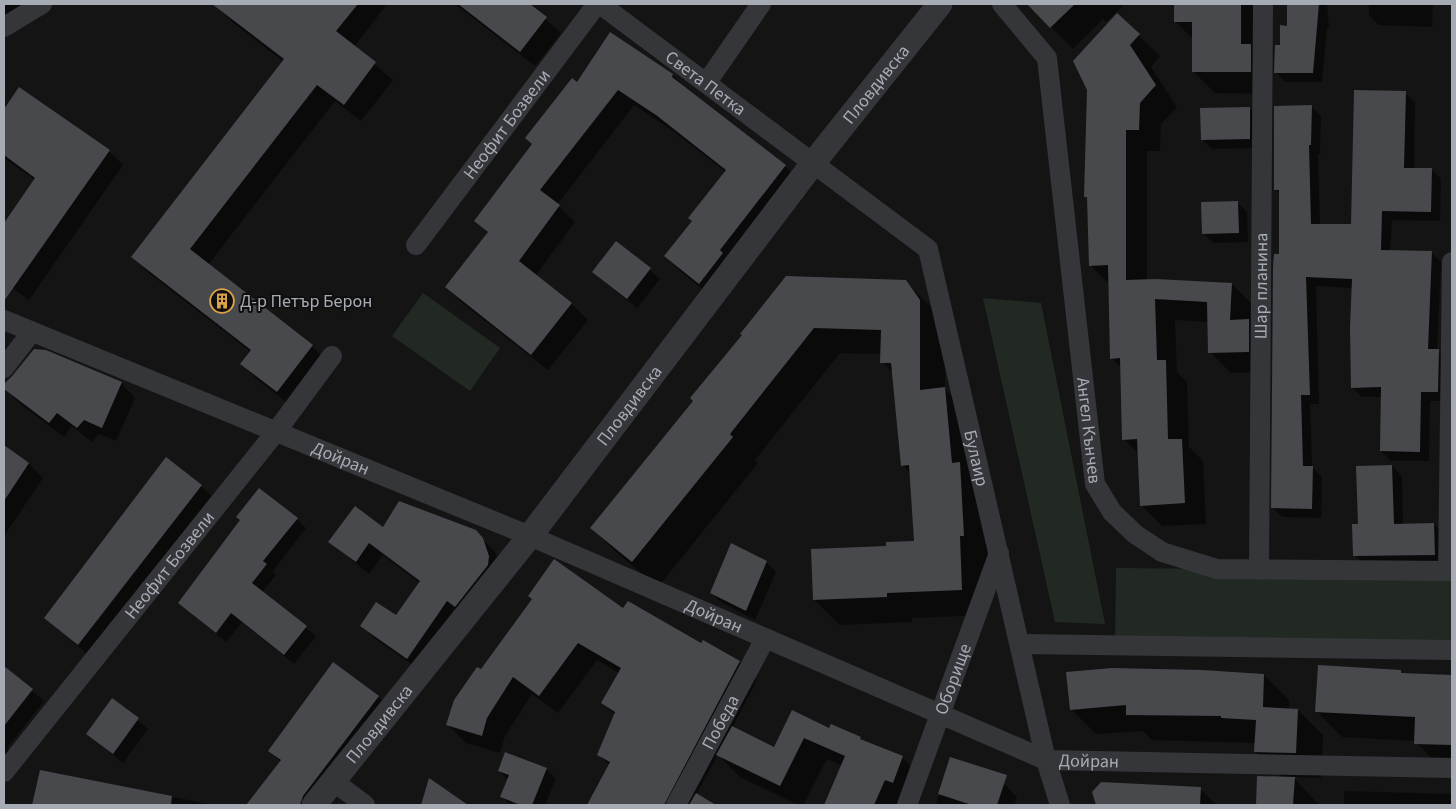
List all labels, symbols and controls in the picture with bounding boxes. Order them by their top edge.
street label: Пловдивска [837,40,916,130]
street label: Света Петка [660,45,751,122]
street label: Неофит Бозвели [458,64,557,185]
street label: Шар планина [1249,233,1274,339]
building icon: Д-р Петър Берон [209,288,235,314]
place label: Д-р Петър Берон [240,289,372,314]
street label: Пловдивска [591,360,668,451]
street label: Ангел Кънчев [1070,376,1107,485]
street label: Булаир [957,427,994,489]
street label: Дойран [308,436,373,482]
street label: Неофит Бозвели [119,506,221,625]
street label: Дойран [681,593,746,640]
street label: Оборище [929,640,978,718]
street label: Пловдивска [340,679,419,769]
street label: Победа [696,691,746,754]
street label: Дойран [1058,748,1119,774]

